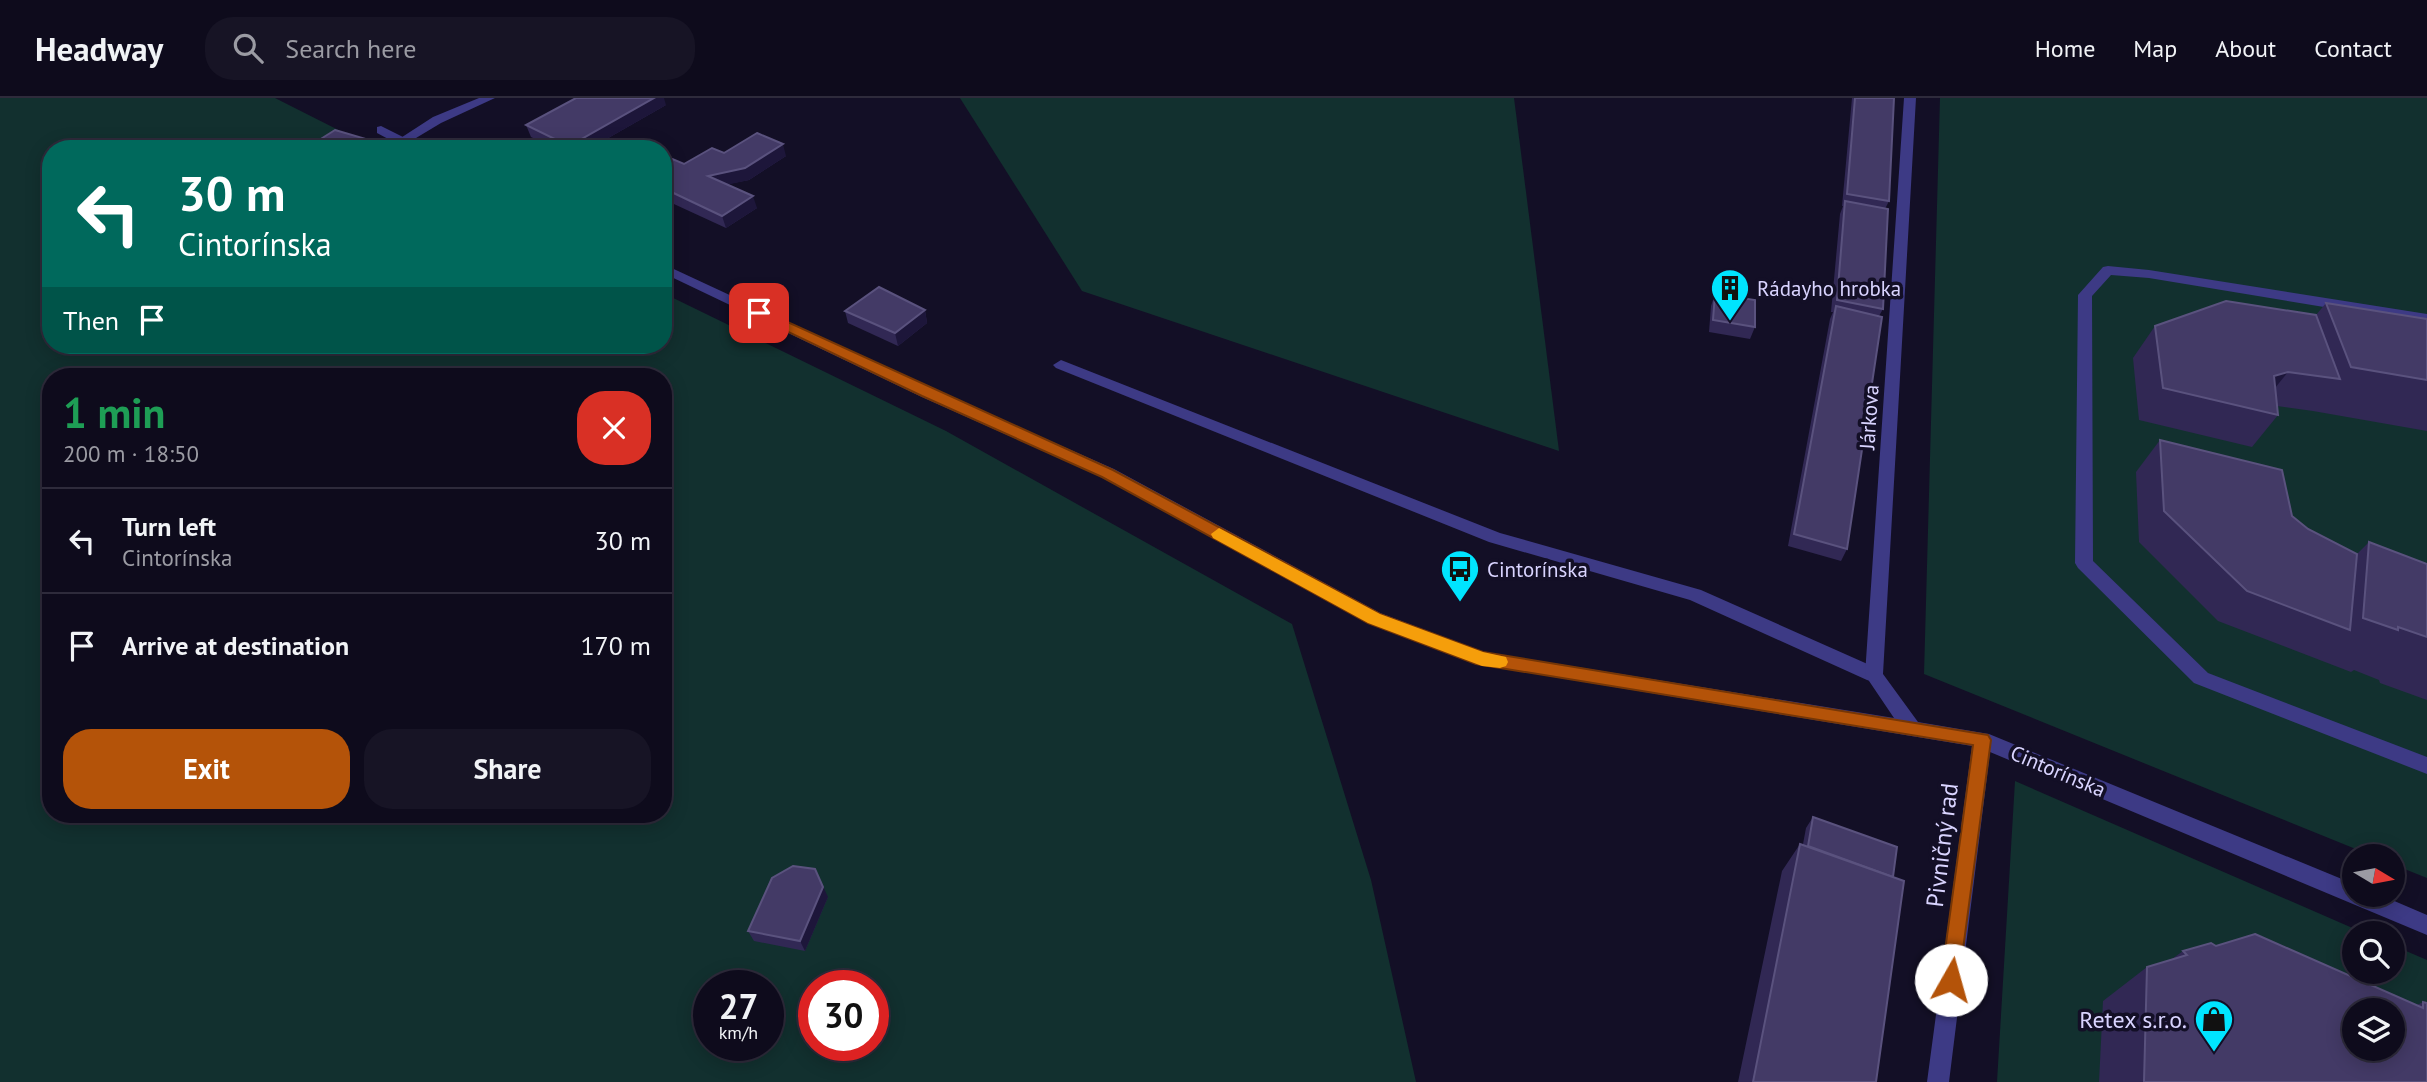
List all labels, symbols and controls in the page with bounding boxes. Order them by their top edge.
search box [205,17,695,80]
text: Headway [35,27,163,70]
icon: search [229,29,267,67]
text: Search here [285,32,416,65]
text: Home [2035,33,2095,64]
text: Map [2133,33,2177,64]
text: About [2215,33,2276,64]
text: Contact [2314,33,2392,64]
text: 30 m [178,161,285,225]
icon: left [63,168,154,259]
text: Cintorínska [178,223,332,265]
building icon: Rádayho hrobka [1709,267,1751,322]
place label: Rádayho hrobka [1757,275,1901,302]
pin [729,283,789,343]
icon: arrive [740,294,778,332]
icon: arrive [133,301,171,339]
text: Then [63,304,119,337]
street label: Járkova [1853,384,1885,451]
text: 1 min [63,385,165,440]
button: close [577,391,651,465]
text: 200 m · 18:50 [63,439,199,468]
text: Turn left [122,510,216,543]
icon: left [63,522,101,560]
text: 30 m [595,524,651,557]
text: Cintorínska [122,543,232,572]
bus stop icon: Cintorínska [1439,548,1481,603]
place label: Cintorínska [1487,556,1588,583]
icon: arrive [63,627,101,665]
text: Arrive at destination [122,629,349,662]
text: 170 m [580,629,651,662]
button: Exit [63,729,350,809]
button: Share [364,729,651,809]
street label: Cintorínska [2006,739,2110,803]
street label: Pivničný rad [1919,781,1965,909]
north arrow [2342,844,2404,906]
map controls [2342,844,2405,1061]
button: search [2342,921,2405,984]
position arrow [1914,943,1988,1017]
speed limit sign: 30 [798,970,889,1061]
text: 27 [719,983,758,1029]
shop icon: Retex s.r.o. [2193,998,2235,1053]
button: layers [2342,998,2405,1061]
place label: Retex s.r.o. [2079,1004,2187,1035]
text: km/h [719,1021,758,1044]

